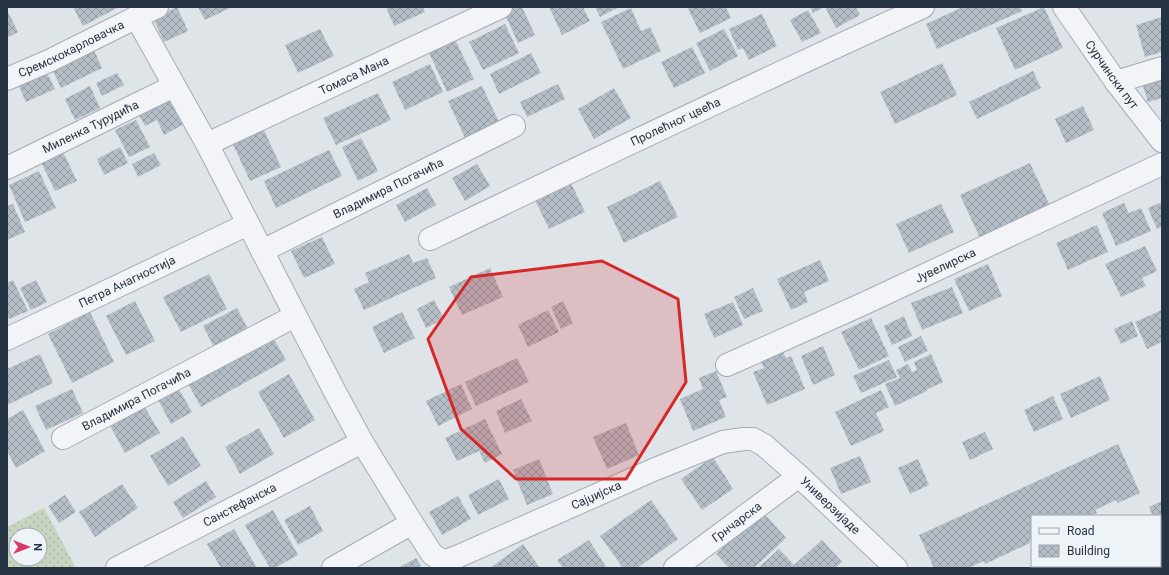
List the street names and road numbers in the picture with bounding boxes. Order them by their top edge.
street label: Сремскокарловачка [16,18,127,80]
street label: Сурчински пут [1082,38,1142,112]
street label: Томаса Мана [317,53,391,98]
street label: Пролећног цвећа [628,95,723,149]
street label: Миленка Турудића [40,97,141,157]
street label: Владимира Погачића [331,155,446,222]
street label: Јувелирска [913,245,978,286]
street label: Петра Анагностија [76,253,178,311]
street label: Владимира Погачића [80,365,193,434]
street label: Универзијаде [797,474,863,537]
street label: Сајџијска [569,478,623,512]
street label: Санстефанска [201,480,279,530]
street label: Грнчарска [709,499,764,545]

